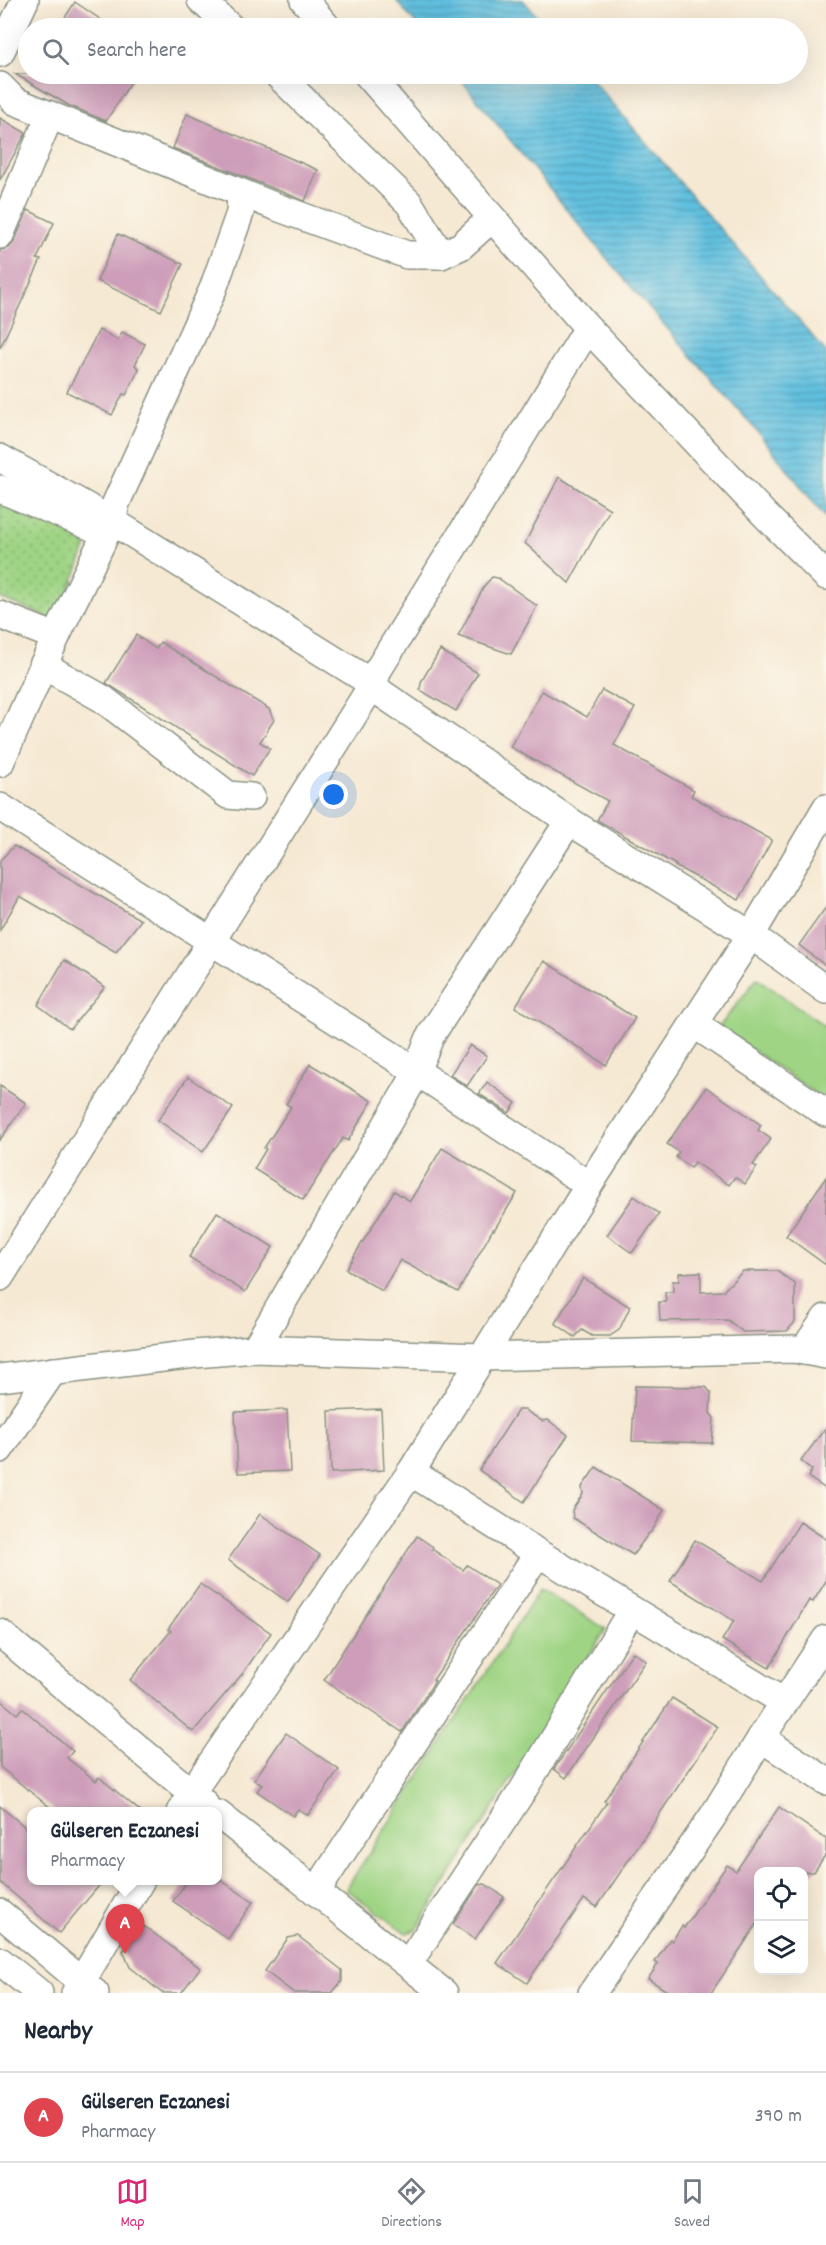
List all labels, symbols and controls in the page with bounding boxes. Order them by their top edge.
search box [18,18,808,84]
icon: search [39,35,72,68]
text: Search here [87,36,186,67]
your location [319,780,348,809]
popup [27,1807,222,1885]
text: Gülseren Eczanesi [50,1817,199,1848]
text: Pharmacy [50,1848,125,1876]
map controls [754,1867,808,1975]
button: locate [754,1867,808,1921]
pin: A [106,1904,144,1954]
button: layers [754,1921,808,1975]
text: Nearby [24,2014,92,2051]
text: Gülseren Eczanesi [81,2088,229,2119]
text: A [38,2103,49,2131]
text: 390 m [755,2103,802,2131]
text: Pharmacy [81,2119,155,2147]
tab: Map [116,2175,149,2234]
tab: Directions [381,2175,442,2234]
tab: Saved [674,2175,710,2234]

